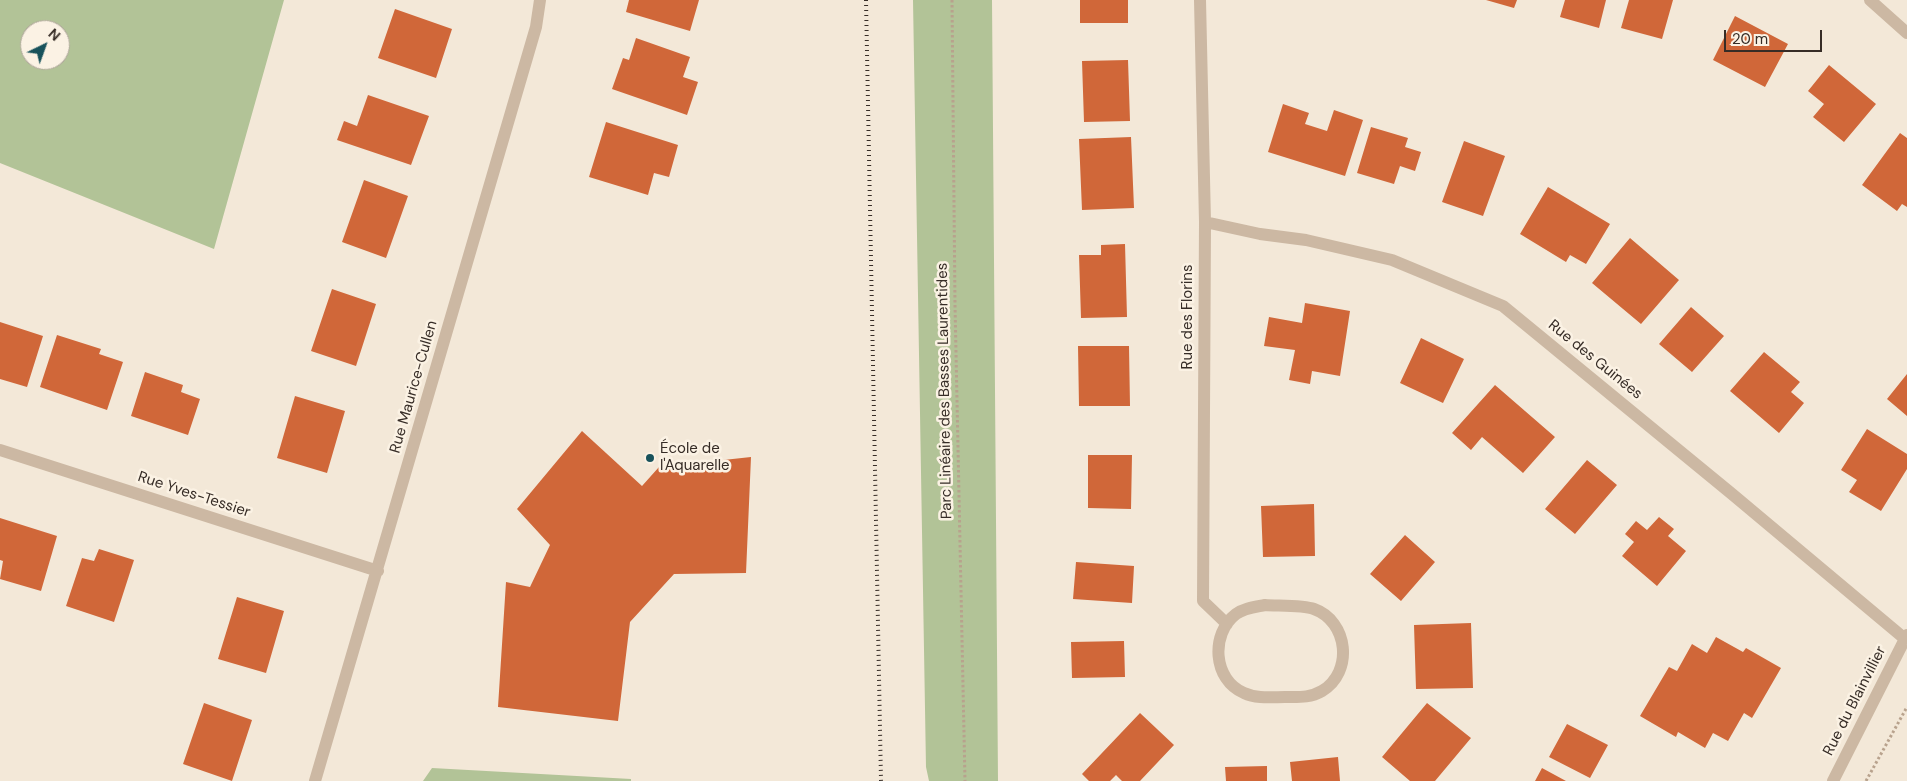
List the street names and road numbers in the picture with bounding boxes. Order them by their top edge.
street label: Parc Linéaire des Basses Laurentides [934,263,956,519]
street label: Rue des Florins [1179,264,1197,370]
street label: Rue des Guinées [1544,316,1646,404]
street label: Rue Maurice-Cullen [386,319,442,455]
street label: Rue Yves-Tessier [135,468,253,522]
street label: Rue du Blainvillier [1820,643,1890,759]

